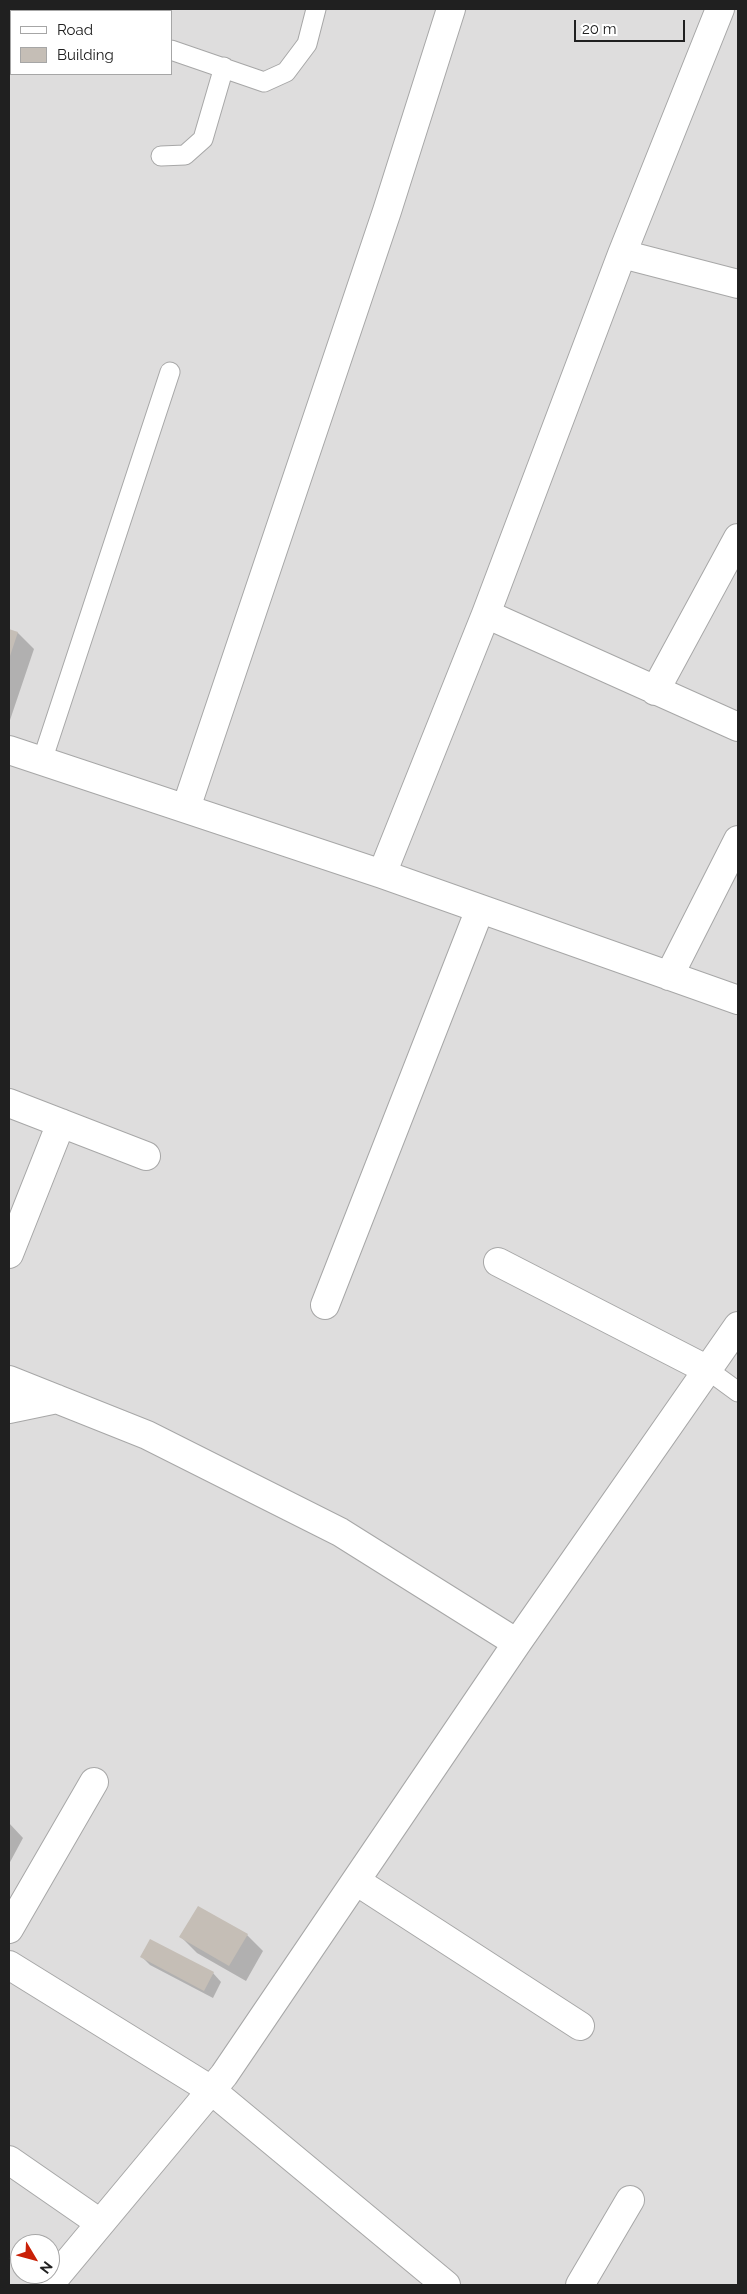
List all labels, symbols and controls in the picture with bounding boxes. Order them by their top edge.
legend [10,10,172,75]
scale bar [577,10,688,42]
text: 20 m [582,20,617,38]
text: Road [57,21,93,39]
text: Building [57,46,114,64]
north arrow [10,2234,60,2284]
text: N [37,2258,56,2277]

